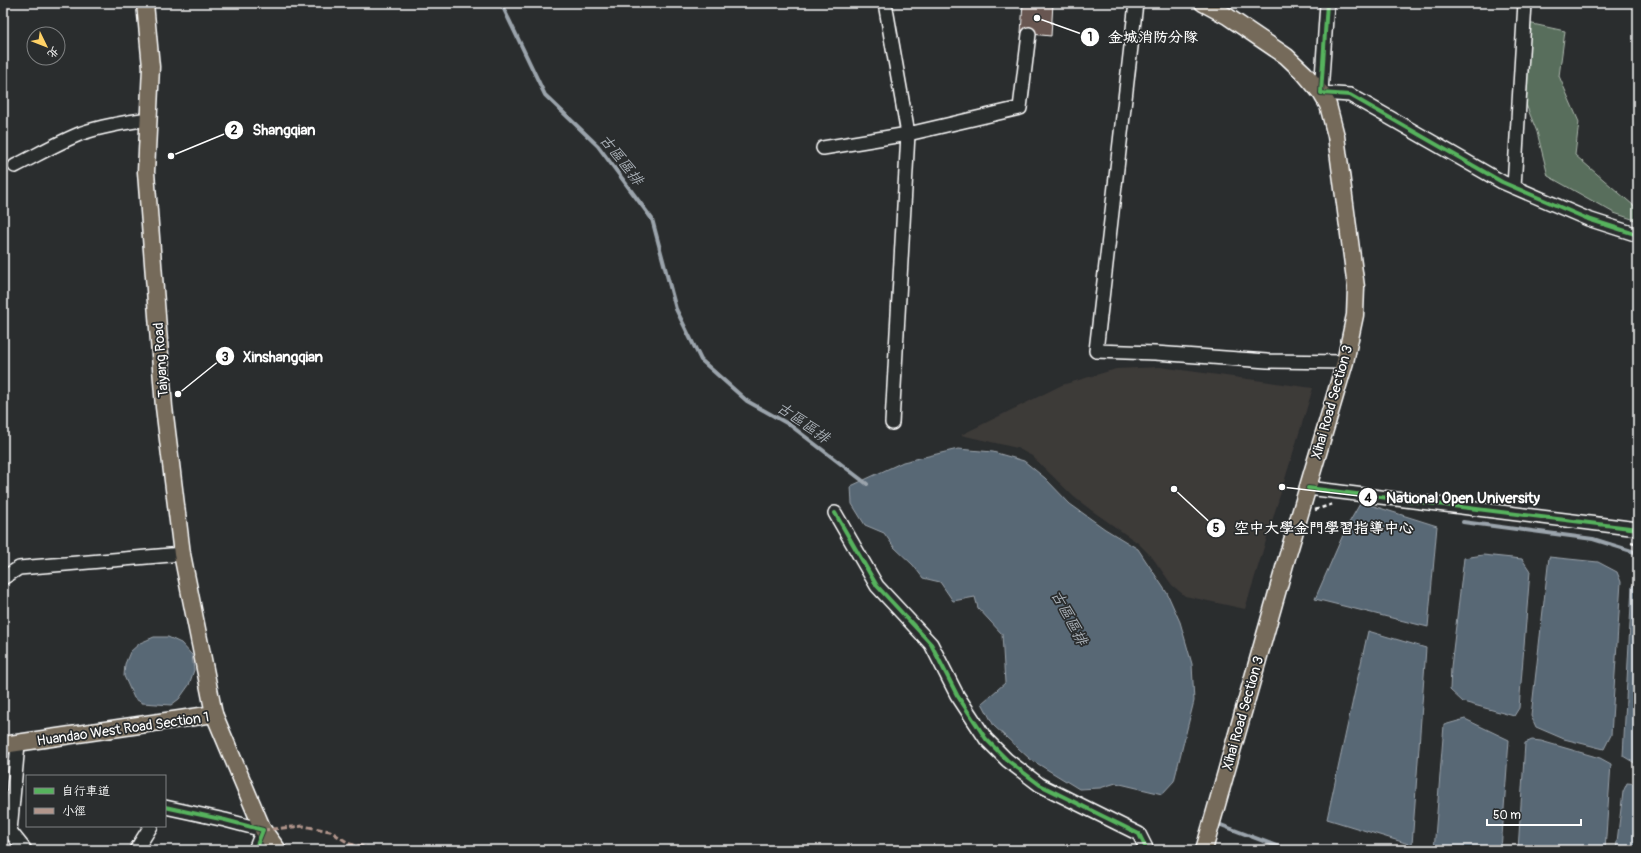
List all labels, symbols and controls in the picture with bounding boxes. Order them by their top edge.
callout: 金城消防分隊 [1080,23,1206,50]
north arrow [26,26,66,66]
text: 金城消防分隊 [1108,28,1198,47]
text: 1 [1088,30,1092,45]
text: 北 [44,44,61,61]
callout: Shangqian [224,117,323,144]
text: Shangqian [252,121,316,140]
text: 2 [231,123,238,138]
water label: 古區區排 [595,131,648,191]
street label: Taiyang Road [150,322,172,398]
callout: Xinshangqian [215,343,331,370]
street label: Xihai Road Section 3 [1308,343,1356,461]
text: Xinshangqian [243,348,324,367]
text: 3 [222,350,229,365]
water label: 古區區排 [773,398,835,449]
callout: National Open University [1358,484,1548,511]
text: National Open University [1386,489,1541,508]
text: 4 [1364,491,1372,506]
callout: 空中大學金門學習指導中心 [1206,515,1422,542]
text: 空中大學金門學習指導中心 [1234,519,1414,538]
text: 5 [1213,521,1220,536]
water label: 古區區排 [1047,587,1092,651]
street label: Xihai Road Section 3 [1219,654,1267,772]
street label: Huandao West Road Section 1 [36,708,210,750]
legend [26,775,166,827]
text: 自行車道 [62,784,110,799]
scale bar [1487,801,1581,827]
text: 小徑 [62,804,86,819]
text: 50 m [1493,808,1521,823]

